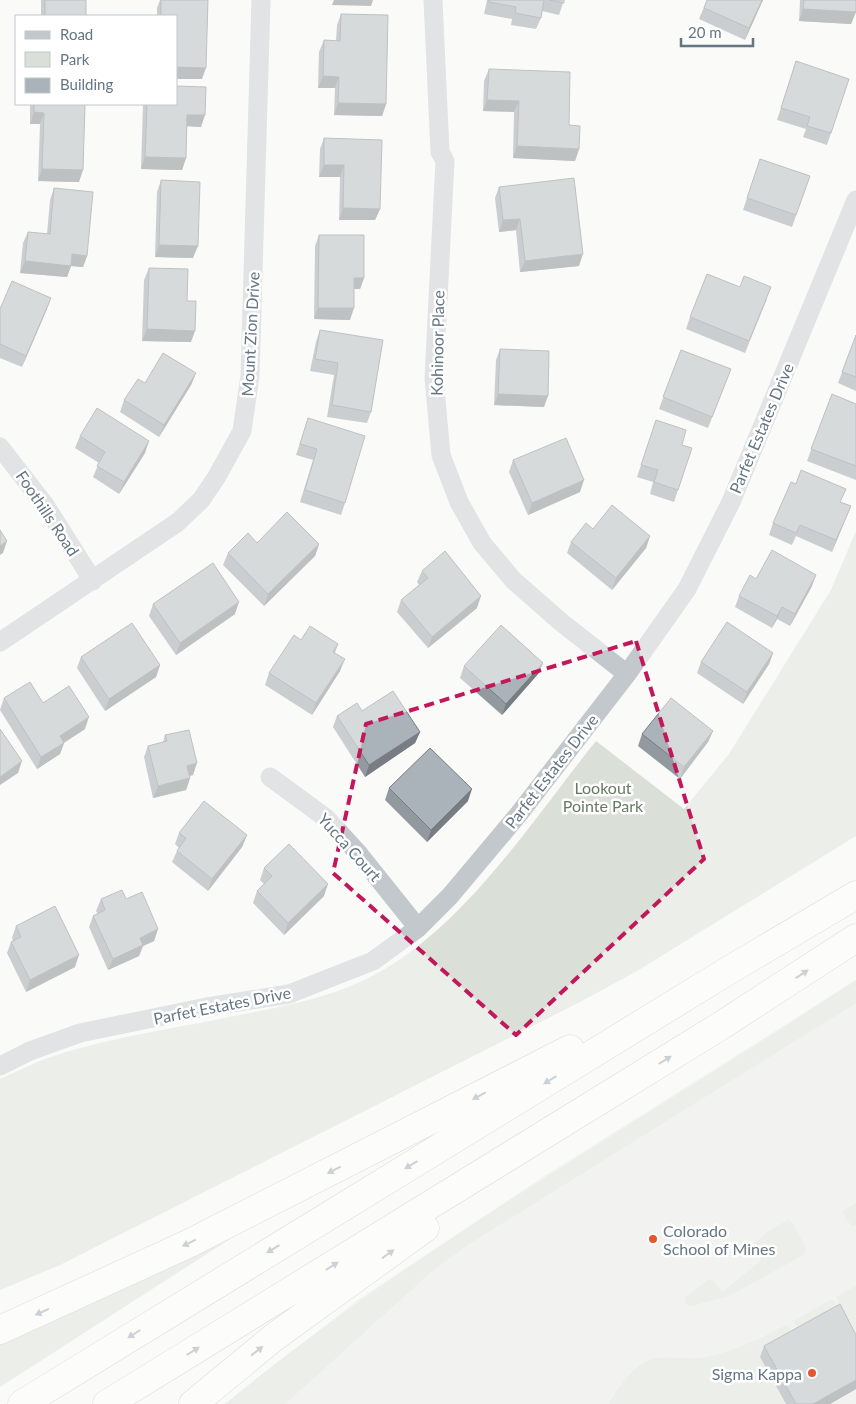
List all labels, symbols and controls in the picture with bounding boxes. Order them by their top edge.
legend [15,15,178,105]
scale bar [681,15,754,47]
text: 20 m [688,23,722,41]
text: Road [60,25,93,43]
text: Park [60,50,90,68]
text: Building [60,75,113,93]
street label: Mount Zion Drive [237,271,263,397]
street label: Kohinoor Place [427,290,447,396]
street label: Parfet Estates Drive [725,360,797,496]
street label: Foothills Road [12,467,84,559]
street label: Parfet Estates Drive [501,710,601,832]
park label: Lookout Pointe Park [563,778,644,815]
street label: Yucca Court [315,809,386,885]
one-way arrow [796,969,809,978]
street label: Parfet Estates Drive [152,982,292,1028]
one-way arrow [658,1056,671,1065]
one-way arrow [544,1075,557,1085]
one-way arrow [472,1092,486,1100]
one-way arrow [405,1160,418,1169]
one-way arrow [327,1166,342,1174]
place label: Colorado School of Mines [663,1221,775,1258]
marker: Colorado School of Mines [647,1233,659,1245]
one-way arrow [182,1239,196,1247]
one-way arrow [266,1244,279,1254]
one-way arrow [381,1249,395,1259]
one-way arrow [325,1261,338,1270]
one-way arrow [35,1308,49,1316]
one-way arrow [128,1329,141,1339]
one-way arrow [250,1345,263,1356]
one-way arrow [187,1347,200,1356]
place label: Sigma Kappa [712,1364,802,1383]
marker: Sigma Kappa [806,1367,818,1379]

